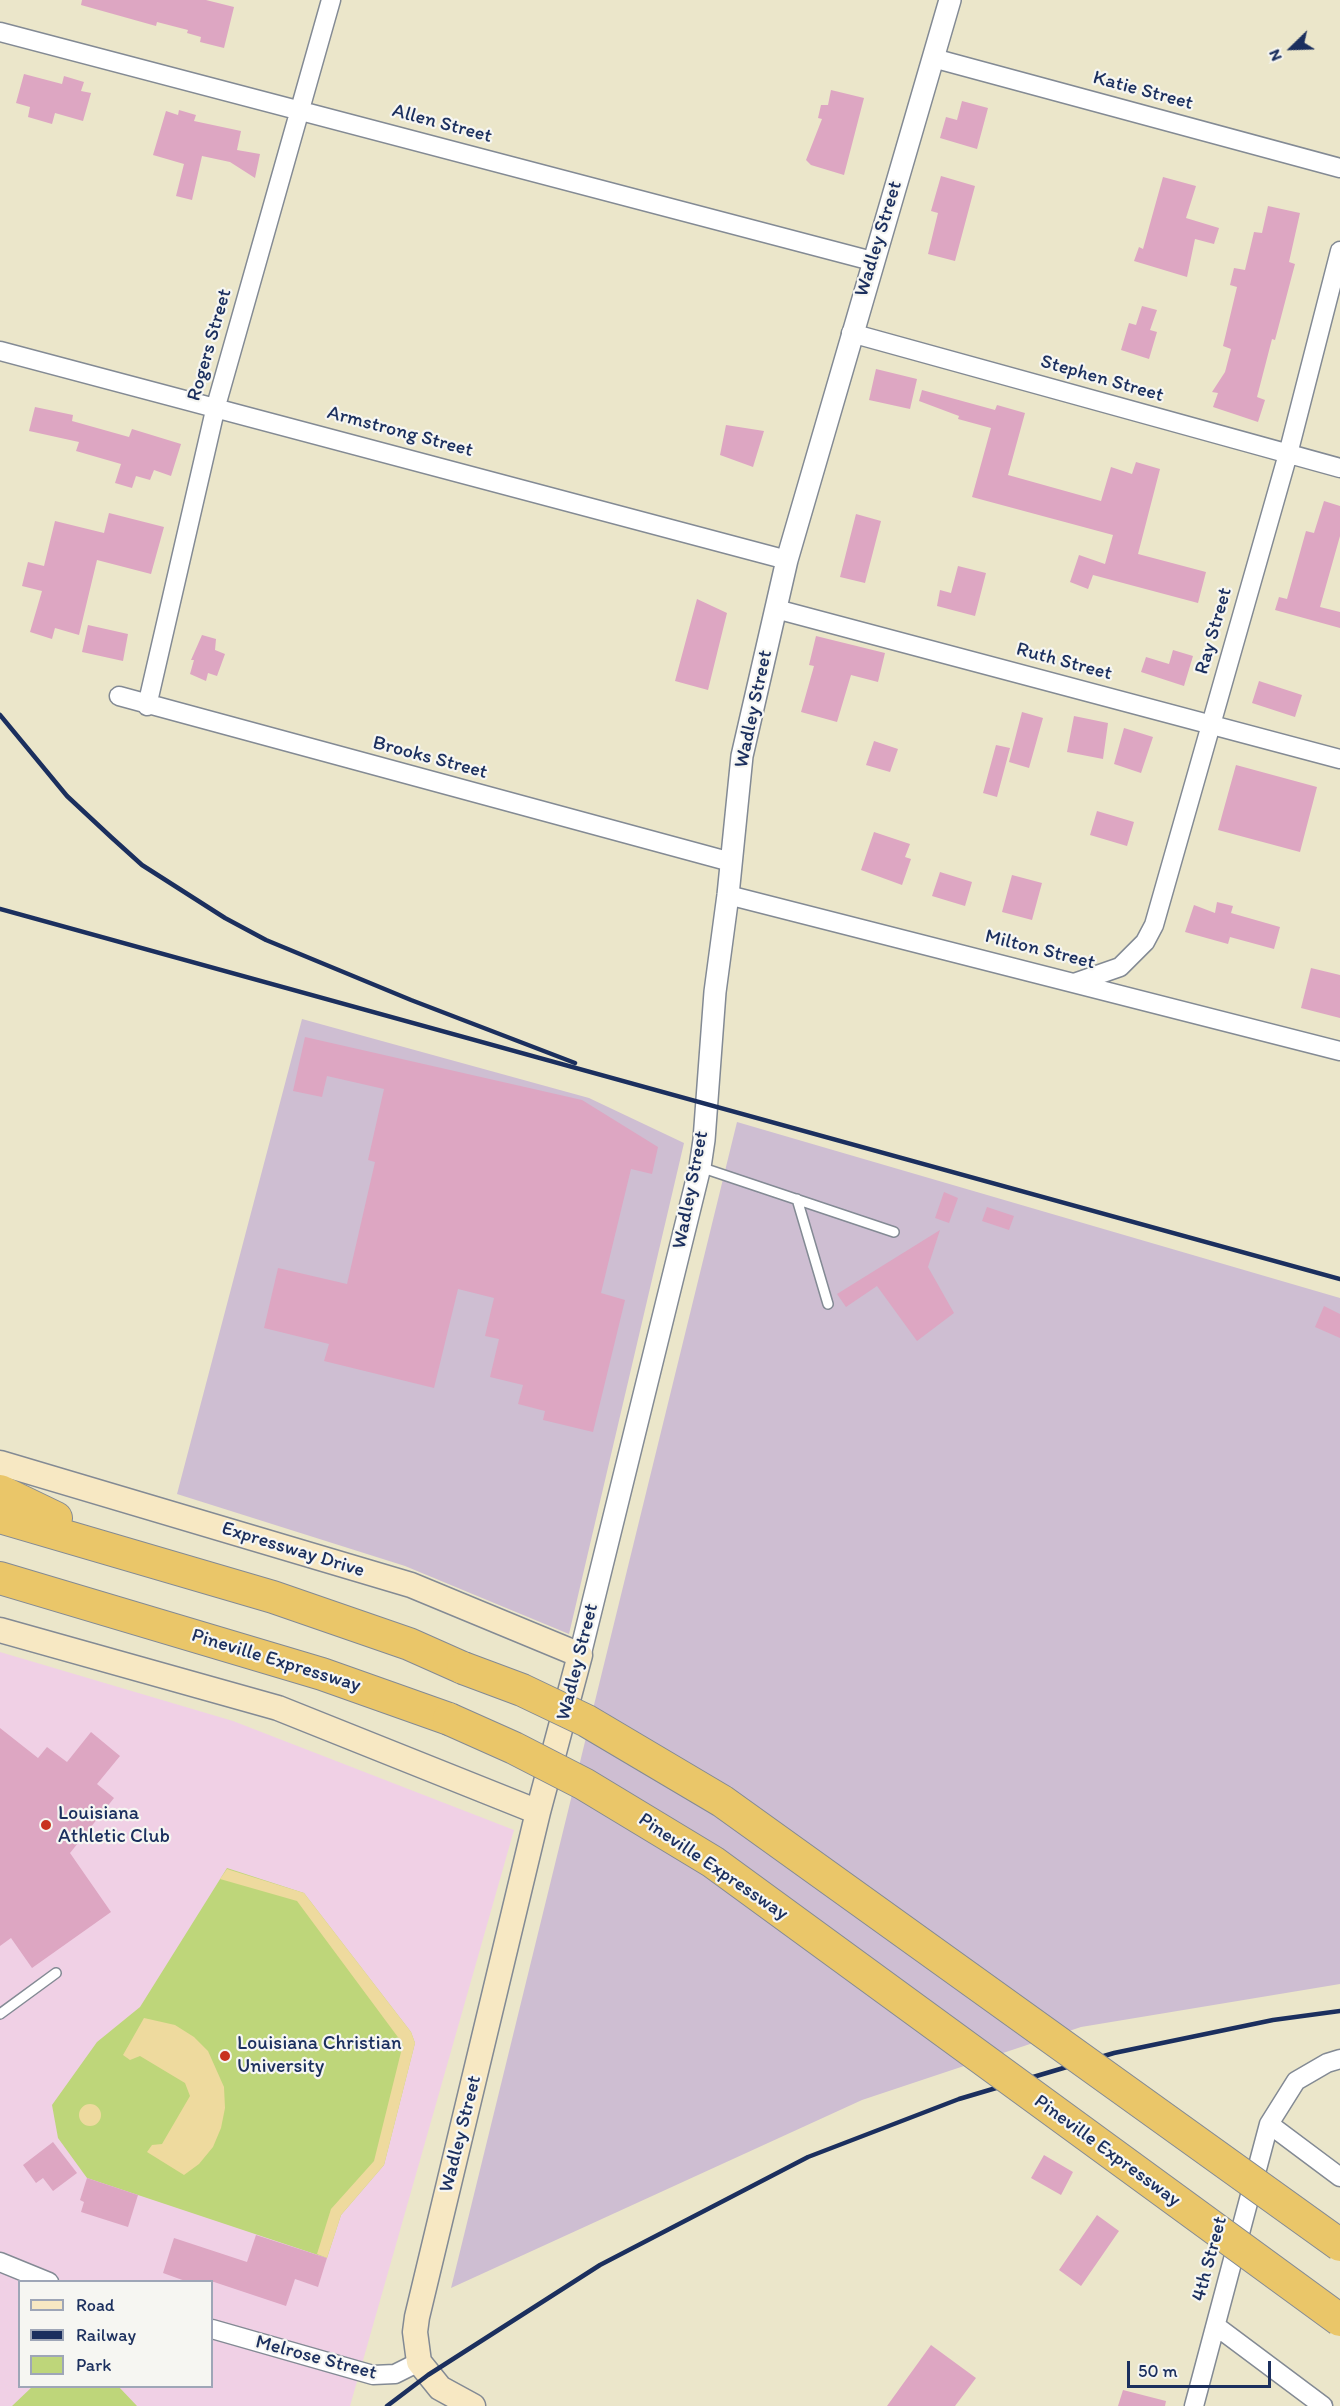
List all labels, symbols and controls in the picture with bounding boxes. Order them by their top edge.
north arrow [1262,18,1322,78]
text: N [1264,47,1286,64]
street label: Katie Street [1090,66,1196,116]
street label: Allen Street [389,99,495,149]
street label: Wadley Street [850,178,908,300]
street label: Rogers Street [182,286,238,404]
street label: Stephen Street [1038,350,1166,408]
street label: Armstrong Street [324,401,476,463]
street label: Ray Street [1190,585,1238,677]
street label: Ruth Street [1013,638,1115,686]
street label: Wadley Street [730,648,778,770]
street label: Brooks Street [370,731,490,785]
street label: Milton Street [982,925,1098,975]
street label: Wadley Street [668,1129,714,1251]
street label: Expressway Drive [219,1517,367,1583]
street label: Wadley Street [552,1601,604,1723]
street label: Pineville Expressway [188,1624,364,1698]
place label: Louisiana Athletic Club [58,1802,170,1849]
street label: Pineville Expressway [633,1808,793,1926]
marker: Louisiana Athletic Club [39,1818,53,1832]
place label: Louisiana Christian University [237,2032,402,2079]
marker: Louisiana Christian University [218,2049,232,2063]
street label: Wadley Street [435,2073,487,2195]
street label: Pineville Expressway [1029,2090,1185,2212]
street label: 4th Street [1187,2214,1233,2304]
legend [18,2280,213,2388]
text: Road [76,2294,115,2316]
text: Railway [76,2324,136,2346]
street label: Melrose Street [253,2330,379,2386]
scale bar [1130,2349,1274,2387]
text: Park [76,2354,111,2376]
text: 50 m [1138,2360,1178,2382]

